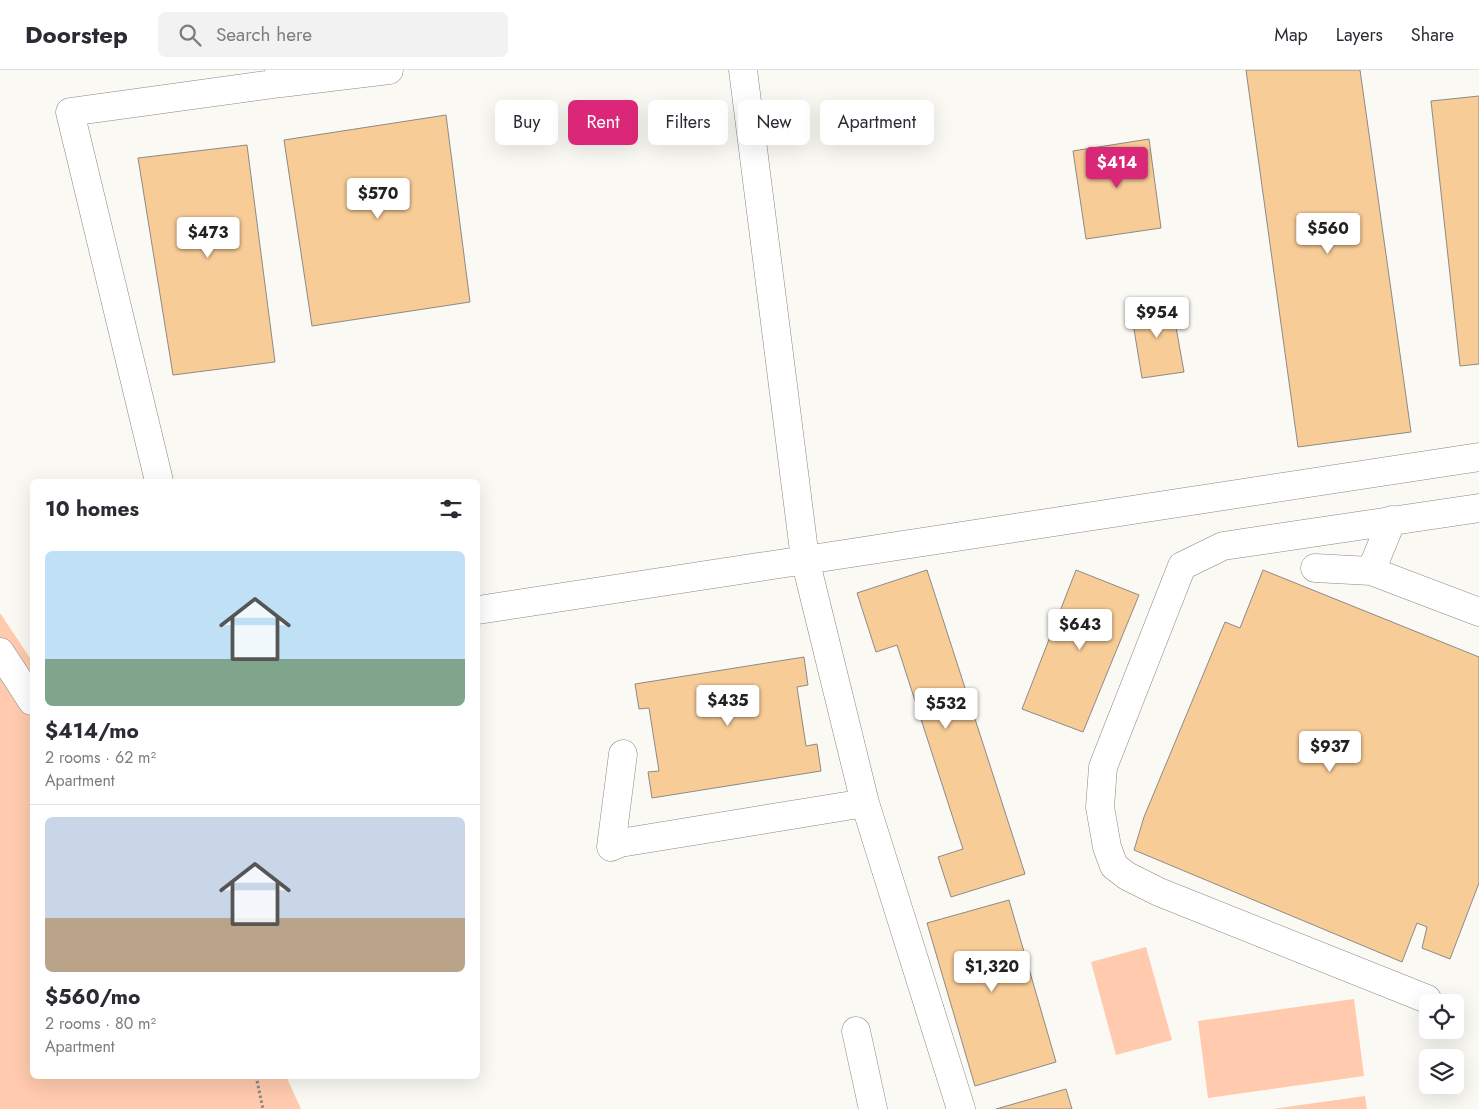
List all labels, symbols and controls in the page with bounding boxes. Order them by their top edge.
search box [158,12,508,57]
text: Doorstep [25,17,128,52]
icon: search [176,21,204,49]
text: Search here [216,21,312,48]
text: Map [1274,22,1308,48]
text: Layers [1336,22,1383,48]
text: Share [1411,22,1454,48]
chip: Buy [495,100,558,145]
chip: Rent [568,100,638,145]
chip: Filters [648,100,728,145]
chip: New [738,100,810,145]
chip: Apartment [820,100,934,145]
pin: $414 [1087,146,1147,189]
text: $414 [1097,151,1137,174]
pin: $570 [348,178,408,220]
text: $570 [358,182,398,205]
pin: $560 [1298,212,1358,255]
pin: $473 [178,216,238,259]
text: $560 [1307,217,1349,240]
text: $473 [188,221,228,244]
pin: $954 [1127,296,1187,339]
text: $954 [1136,301,1178,324]
text: 10 homes [45,494,139,524]
icon: filters [437,495,465,523]
icon: home [210,584,300,674]
pin: $643 [1050,608,1110,651]
text: $643 [1059,613,1101,636]
pin: $435 [698,684,758,727]
pin: $532 [916,688,976,730]
text: $435 [707,689,749,712]
text: $532 [926,692,966,715]
text: $414/mo [45,716,139,746]
pin: $937 [1300,730,1360,773]
text: $937 [1310,735,1350,758]
text: 2 rooms · 62 m² [45,746,156,769]
text: Apartment [45,769,115,792]
icon: home [210,849,300,939]
pin: $1,320 [951,950,1033,993]
text: $1,320 [965,955,1019,978]
text: $560/mo [45,982,140,1012]
map controls [1419,994,1464,1094]
button: locate [1419,994,1464,1039]
text: 2 rooms · 80 m² [45,1012,156,1035]
text: Apartment [45,1035,115,1058]
button: layers [1419,1049,1464,1094]

